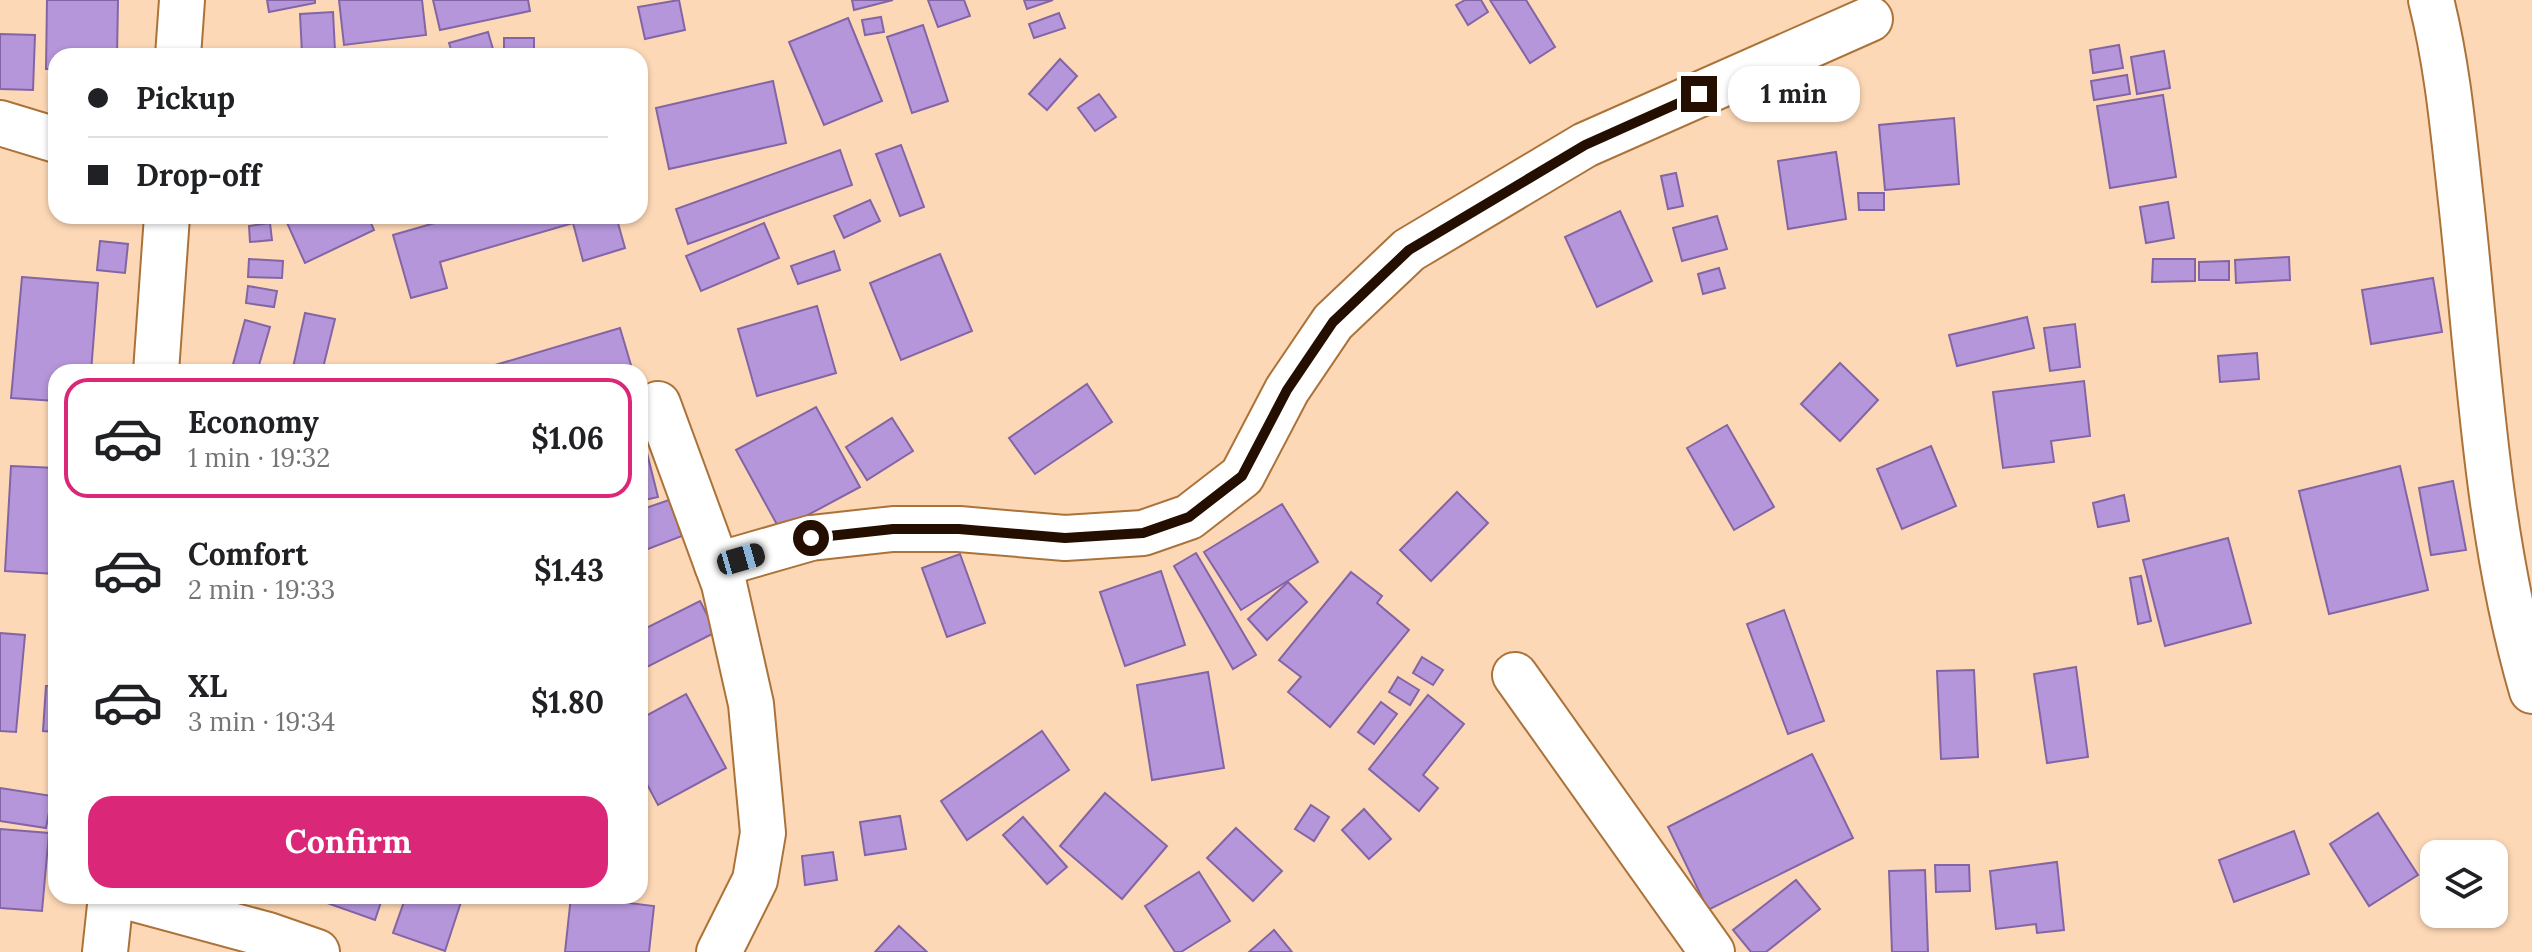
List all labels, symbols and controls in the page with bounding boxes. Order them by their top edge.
callout: 1 min [1727,66,1859,122]
route end [1681,76,1717,112]
text: 1 min [1761,77,1827,110]
text: Pickup [136,79,235,117]
text: Drop-off [136,156,261,194]
icon: car [92,402,164,474]
text: Economy [188,403,319,441]
text: $1.06 [531,419,604,457]
text: 1 min · 19:32 [188,441,330,474]
route start [793,520,829,556]
icon: car [92,534,164,606]
text: Comfort [188,535,308,573]
car [715,541,767,577]
text: $1.43 [534,551,604,589]
text: 2 min · 19:33 [188,573,335,606]
icon: car [92,666,164,738]
text: XL [188,667,227,705]
text: $1.80 [531,683,604,721]
text: 3 min · 19:34 [188,705,335,738]
button: Confirm [88,796,608,888]
map controls [2420,840,2508,928]
button: layers [2420,840,2508,928]

